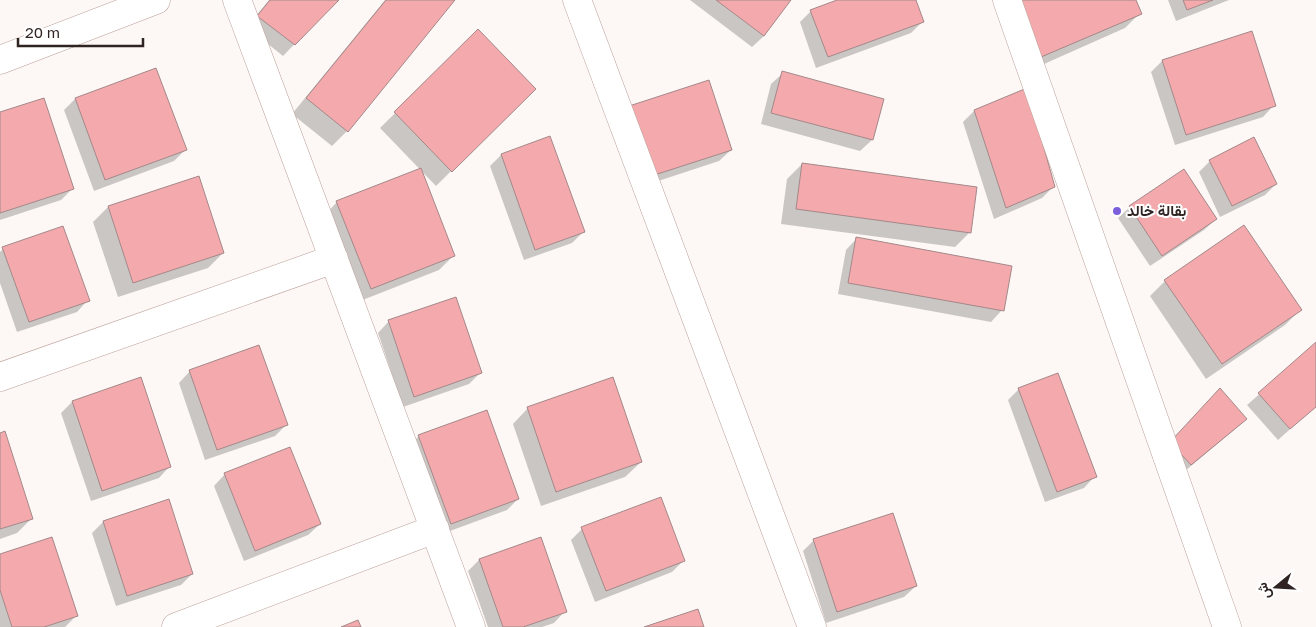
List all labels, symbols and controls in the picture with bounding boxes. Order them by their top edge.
scale bar [18,15,142,47]
text: 20 m [25,23,60,41]
place label: بقالة خالد [1127,201,1186,220]
marker: بقالة خالد [1111,205,1123,217]
north arrow [1251,562,1301,612]
text: ش [1252,580,1275,602]

